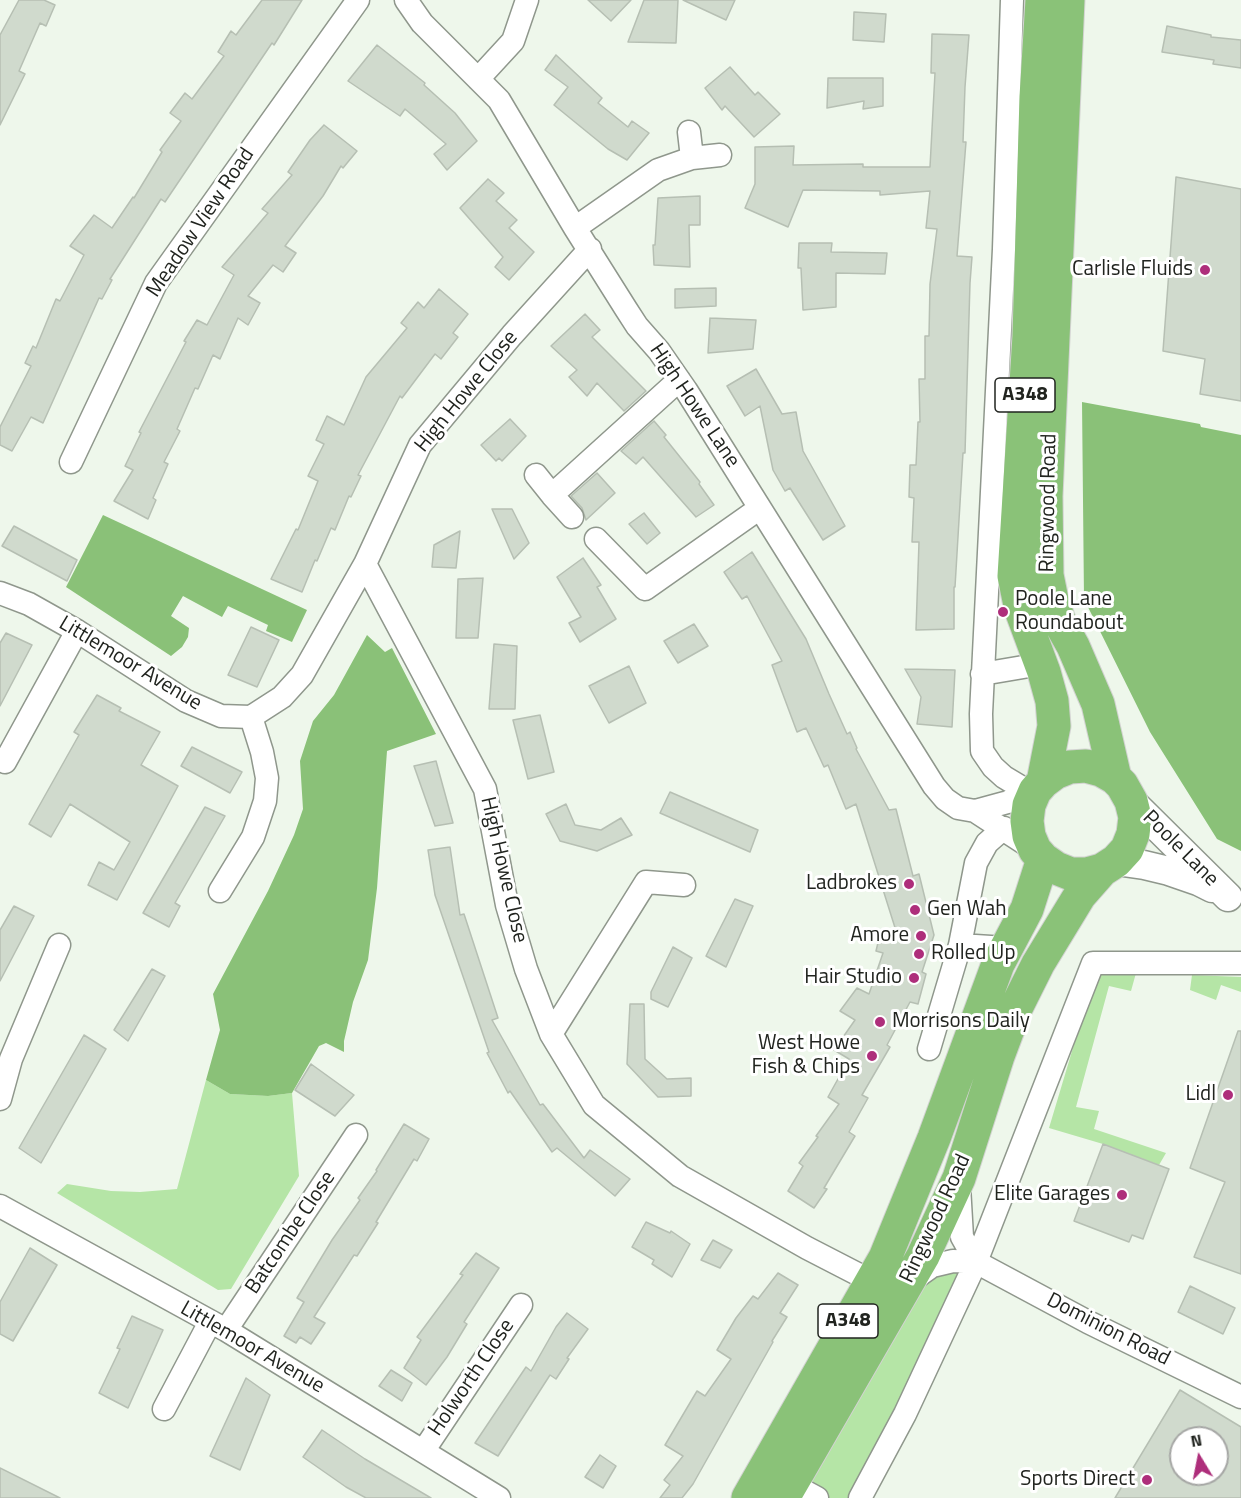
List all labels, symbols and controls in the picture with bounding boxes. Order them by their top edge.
street label: Meadow View Road [142,144,260,302]
place label: Carlisle Fluids [1072,257,1193,283]
marker: Carlisle Fluids [1198,263,1212,277]
street label: High Howe Close [410,326,524,458]
street label: High Howe Lane [643,339,745,473]
road number: A348 [995,378,1055,412]
street label: Ringwood Road [1035,433,1063,573]
place label: Poole Lane Roundabout [1015,587,1124,637]
marker: Poole Lane Roundabout [996,605,1010,619]
street label: Littlemoor Avenue [54,611,206,717]
street label: High Howe Close [474,794,532,946]
street label: Poole Lane [1137,806,1223,892]
place label: Ladbrokes [806,871,897,897]
marker: Ladbrokes [902,877,916,891]
place label: Gen Wah [927,897,1007,923]
marker: Gen Wah [908,903,922,917]
place label: Amore [850,923,909,949]
marker: Amore [914,929,928,943]
place label: Rolled Up [931,941,1015,967]
marker: Rolled Up [912,947,926,961]
place label: Hair Studio [804,965,902,991]
marker: Hair Studio [907,971,921,985]
place label: Morrisons Daily [892,1009,1030,1035]
marker: Morrisons Daily [873,1015,887,1029]
place label: West Howe Fish & Chips [751,1031,860,1081]
marker: West Howe Fish & Chips [865,1049,879,1063]
place label: Lidl [1185,1082,1216,1108]
marker: Lidl [1221,1088,1235,1102]
street label: Ringwood Road [895,1151,977,1287]
street label: Batcombe Close [241,1167,341,1299]
place label: Elite Garages [994,1182,1110,1208]
marker: Elite Garages [1115,1188,1129,1202]
street label: Dominion Road [1042,1288,1174,1372]
street label: Littlemoor Avenue [175,1297,329,1399]
road number: A348 [818,1304,878,1338]
street label: Holworth Close [424,1315,520,1441]
north arrow [1169,1426,1229,1486]
text: N [1189,1427,1204,1453]
place label: Sports Direct [1020,1467,1135,1493]
marker: Sports Direct [1140,1473,1154,1487]

